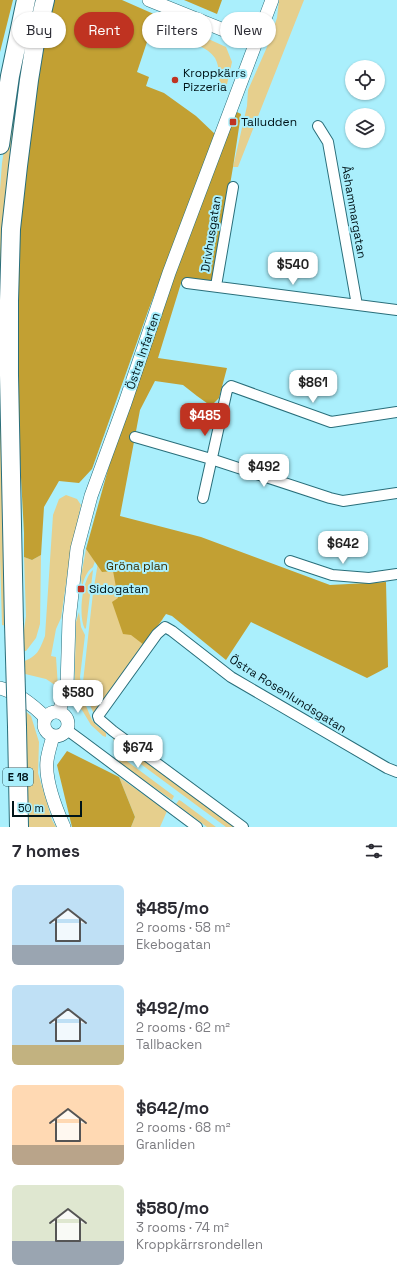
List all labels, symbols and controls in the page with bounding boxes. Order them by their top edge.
chip: Buy [12,12,66,48]
chip: Rent [74,12,134,48]
chip: Filters [142,12,212,48]
chip: New [220,12,276,48]
map controls [345,60,385,148]
button: locate [345,60,385,100]
place label: Kroppkärrs Pizzeria [183,65,246,95]
marker: Kroppkärrs Pizzeria [170,75,180,85]
button: layers [345,108,385,148]
place label: Talludden [241,114,297,130]
marker: Talludden [228,117,238,127]
street label: Åshammargatan [338,164,370,260]
street label: Drivhusgatan [197,195,225,273]
pin: $540 [269,252,317,286]
text: $540 [277,256,309,273]
street label: Östra Infarten [122,310,164,392]
pin: $861 [289,370,337,404]
text: $861 [298,374,328,391]
pin: $485 [181,403,229,437]
text: $485 [189,407,221,424]
pin: $492 [240,454,288,488]
text: $492 [248,458,280,475]
pin: $642 [319,531,367,565]
text: $642 [327,535,359,552]
park label: Gröna plan [106,558,168,574]
place label: Sidogatan [89,581,148,597]
marker: Sidogatan [76,584,86,594]
street label: Östra Rosenlundsgatan [226,651,350,737]
pin: $580 [54,680,102,714]
text: $580 [62,684,94,701]
pin: $674 [114,735,162,769]
text: $674 [123,739,153,756]
road number: E 18 [3,768,33,786]
scale bar [12,799,82,818]
text: 50 m [18,801,44,815]
text: 7 homes [12,840,80,862]
icon: filters [363,840,385,862]
text: $485/mo [136,897,209,919]
icon: home [44,901,92,949]
text: 2 rooms · 58 m² [136,919,230,936]
text: Ekebogatan [136,936,211,953]
text: $492/mo [136,997,209,1019]
icon: home [44,1001,92,1049]
text: 2 rooms · 62 m² [136,1019,230,1036]
text: Tallbacken [136,1036,202,1053]
text: $642/mo [136,1097,209,1119]
icon: home [44,1101,92,1149]
text: 2 rooms · 68 m² [136,1119,230,1136]
text: Granliden [136,1136,195,1153]
text: $580/mo [136,1197,209,1219]
icon: home [44,1201,92,1249]
text: 3 rooms · 74 m² [136,1219,229,1236]
text: Kroppkärrsrondellen [136,1236,263,1253]

